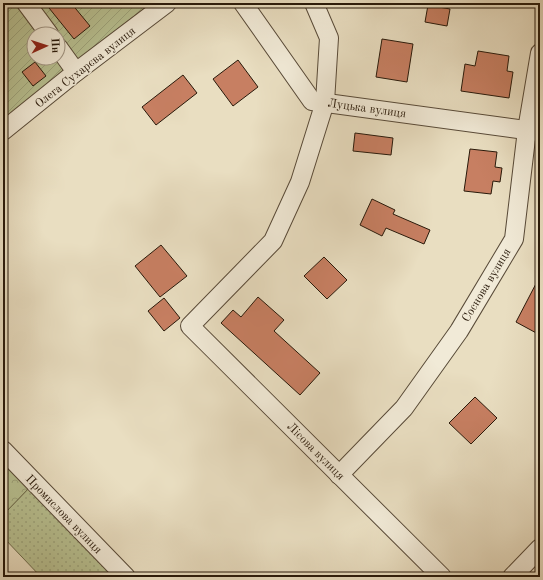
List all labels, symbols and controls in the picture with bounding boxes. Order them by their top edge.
street label: Олега Сухарєва вулиця [33,25,138,111]
north arrow [26,26,66,66]
text: Пн [49,38,60,53]
street label: Луцька вулиця [327,98,407,120]
street label: Соснова вулиця [460,247,514,324]
street label: Лісова вулиця [284,420,347,483]
street label: Промислова вулиця [23,473,104,556]

